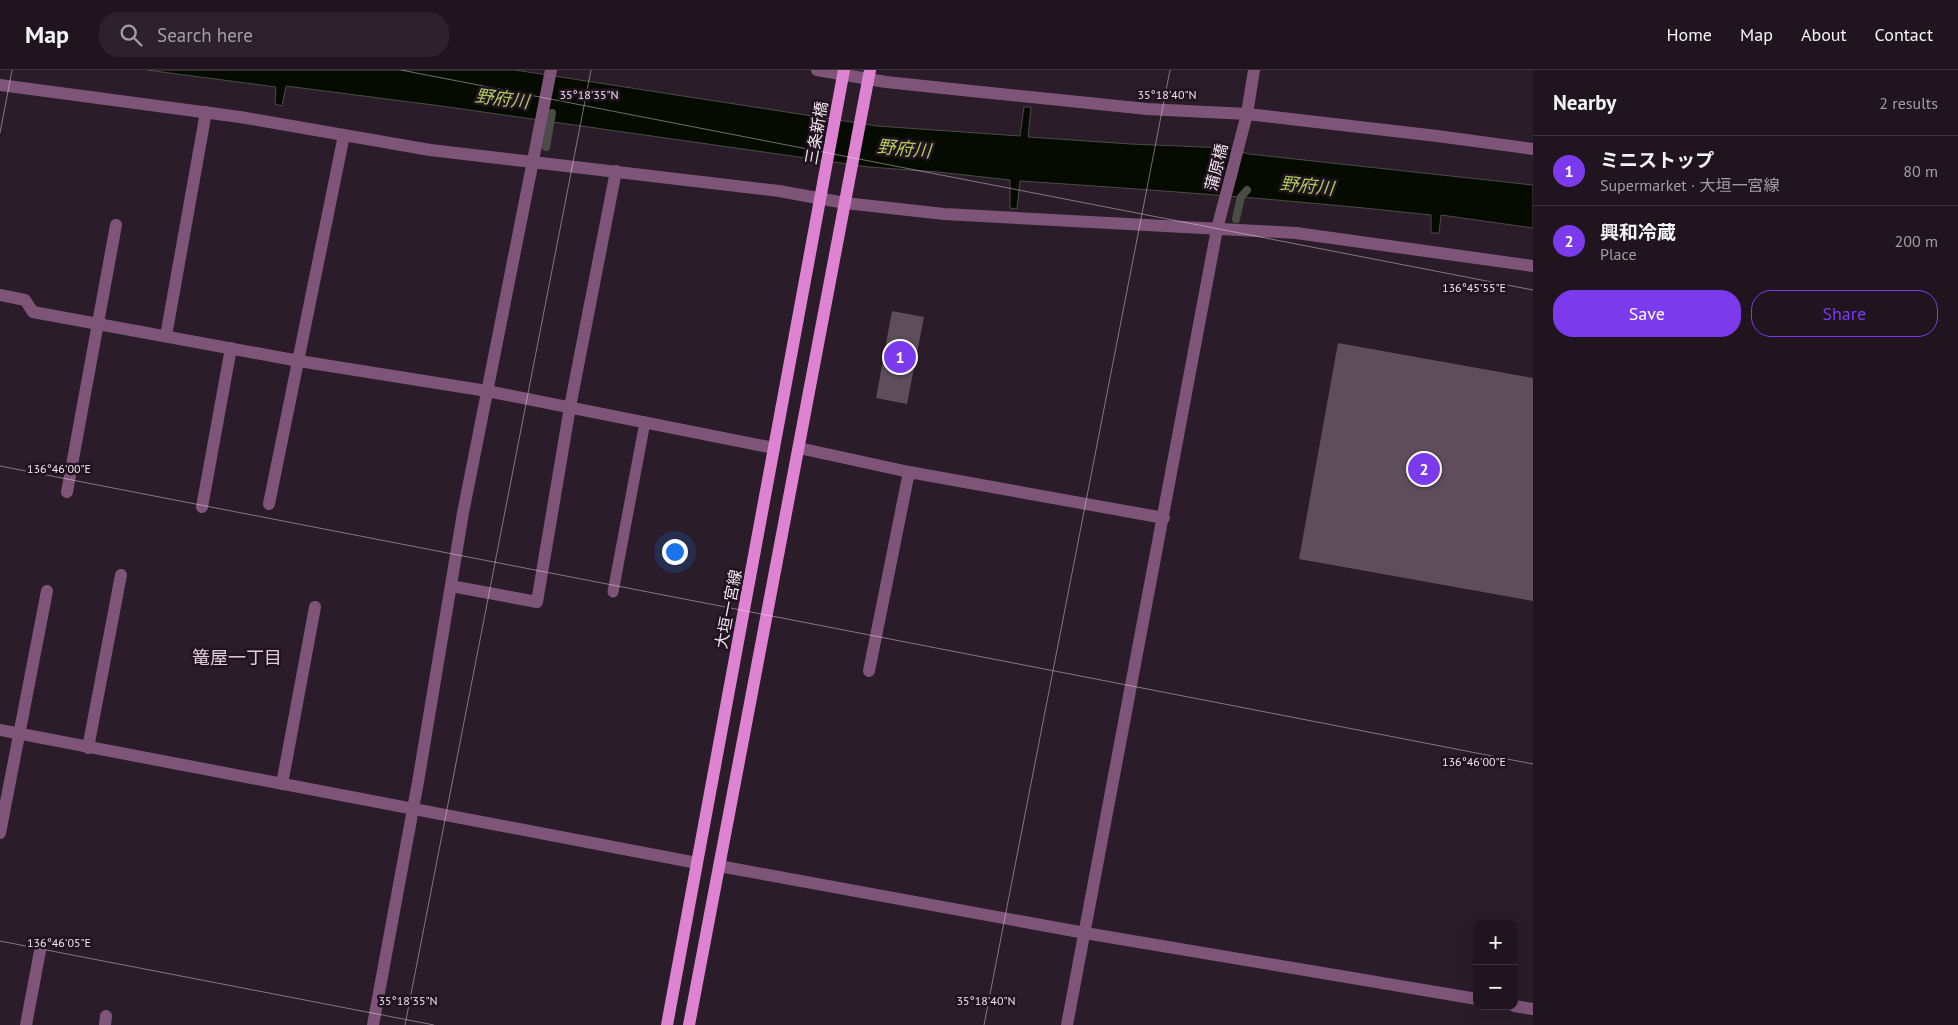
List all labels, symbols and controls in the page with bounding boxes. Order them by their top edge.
search box [99,12,449,57]
text: Map [25,19,69,50]
icon: search [117,21,145,49]
text: Search here [157,23,253,47]
text: Home [1666,23,1712,46]
text: Map [1740,23,1773,46]
text: About [1801,23,1847,46]
text: Contact [1875,23,1933,46]
water label: 野府川 [474,84,532,113]
text: 35°18'35"N [559,87,619,102]
text: 35°18'40"N [1137,87,1197,102]
text: Nearby [1553,89,1616,116]
text: 2 results [1879,93,1938,113]
street label: 三条新橋 [801,100,831,166]
water label: 野府川 [876,135,934,162]
street label: 蒲原橋 [1200,141,1232,193]
text: ミニストップ [1600,148,1714,172]
text: 1 [1564,161,1574,181]
text: 80 m [1903,161,1938,181]
water label: 野府川 [1279,171,1337,200]
text: Supermarket · 大垣一宮線 [1600,175,1780,195]
text: 興和冷蔵 [1600,220,1676,244]
text: 2 [1564,231,1574,251]
text: 200 m [1895,231,1938,251]
text: Place [1600,244,1637,264]
text: 136°45'55"E [1442,280,1506,295]
button: Save [1553,290,1741,337]
button: Share [1751,290,1938,337]
pin: 1 [884,338,916,376]
pin: 2 [1408,450,1440,488]
text: 136°46'00"E [27,461,91,476]
your location [662,539,688,565]
street label: 大垣一宮線 [711,568,745,650]
district label: 篭屋一丁目 [192,646,282,669]
text: 136°46'00"E [1442,754,1506,769]
map controls [1473,920,1518,1010]
button: + [1473,920,1518,965]
text: 136°46'05"E [27,935,91,950]
button: − [1473,965,1518,1010]
text: 35°18'35"N [378,993,438,1008]
text: 35°18'40"N [956,993,1016,1008]

